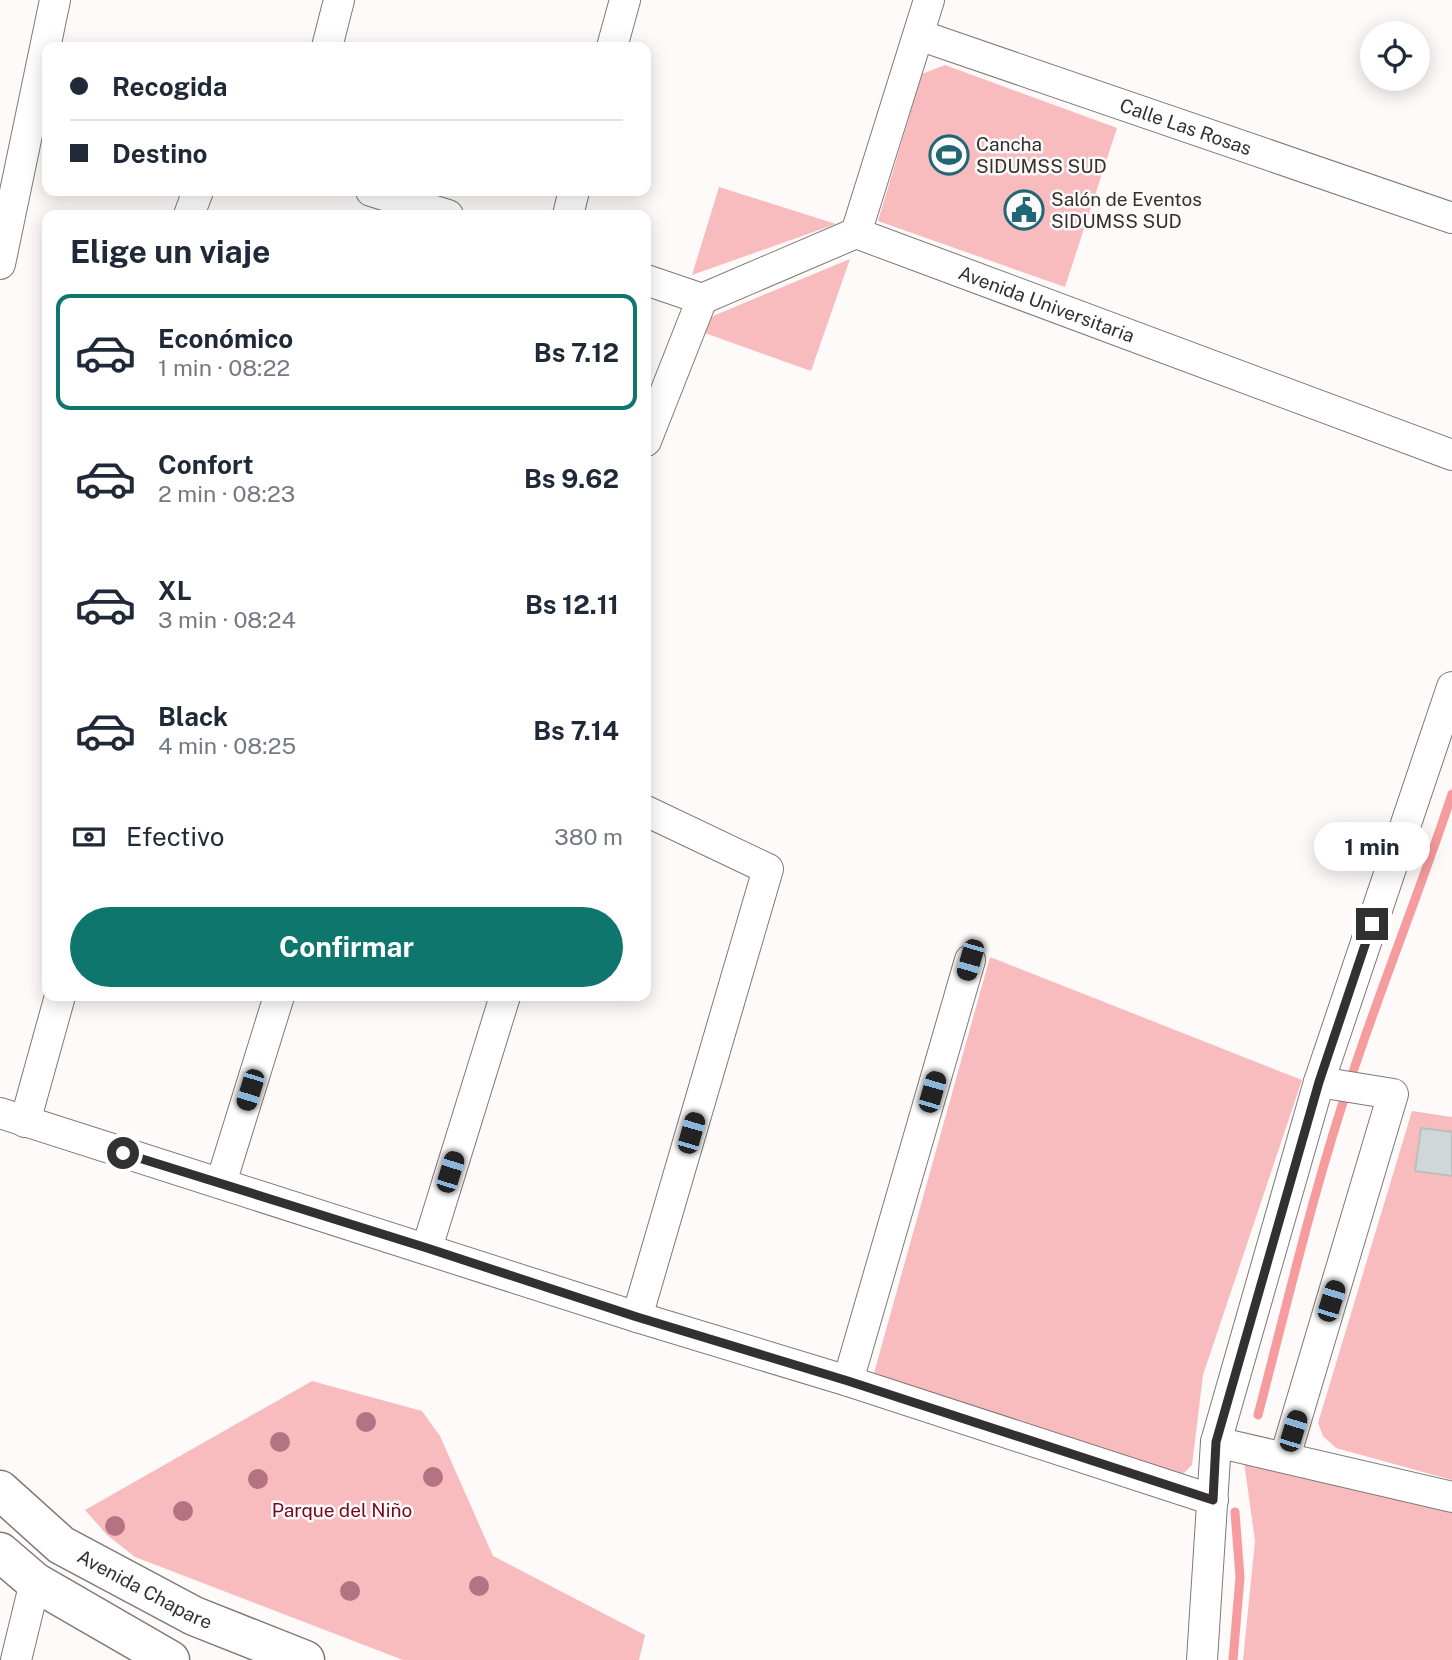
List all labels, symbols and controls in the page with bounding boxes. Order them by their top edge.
map controls [1360,21,1430,91]
button: locate [1360,21,1430,91]
text: Recogida [112,71,227,102]
street label: Calle Las Rosas [1117,94,1254,159]
place label: Cancha SIDUMSS SUD [976,133,1107,177]
sports icon: Cancha SIDUMSS SUD [928,134,970,176]
text: Destino [112,138,208,169]
place label: Salón de Eventos SIDUMSS SUD [1051,188,1202,232]
public building icon: Salón de Eventos SIDUMSS SUD [1003,189,1045,231]
text: Elige un viaje [70,233,270,270]
street label: Avenida Universitaria [956,261,1138,347]
icon: car [74,321,137,384]
text: Económico [158,323,293,354]
text: Bs 7.12 [534,337,619,368]
text: 1 min · 08:22 [158,354,290,381]
icon: car [74,447,137,510]
text: Confort [158,449,254,480]
text: Bs 9.62 [524,463,619,494]
text: 2 min · 08:23 [158,480,295,507]
icon: car [74,573,137,636]
text: XL [158,575,192,606]
text: Bs 12.11 [525,589,619,620]
text: 3 min · 08:24 [158,606,296,633]
icon: car [74,699,137,762]
text: Black [158,701,228,732]
text: Bs 7.14 [533,715,619,746]
text: 4 min · 08:25 [158,732,296,759]
icon: cash [70,818,108,856]
text: Efectivo [126,821,224,852]
callout: 1 min [1314,822,1430,872]
text: 380 m [554,823,623,850]
text: 1 min [1344,833,1400,860]
button: Confirmar [70,907,623,987]
route end [1356,908,1388,940]
car [955,937,986,983]
car [234,1067,267,1113]
car [917,1069,948,1115]
car [676,1110,707,1156]
route start [107,1137,139,1169]
car [434,1149,467,1195]
car [1315,1278,1348,1324]
car [1277,1408,1310,1454]
park label: Parque del Niño [272,1499,412,1521]
street label: Avenida Chapare [74,1545,215,1633]

